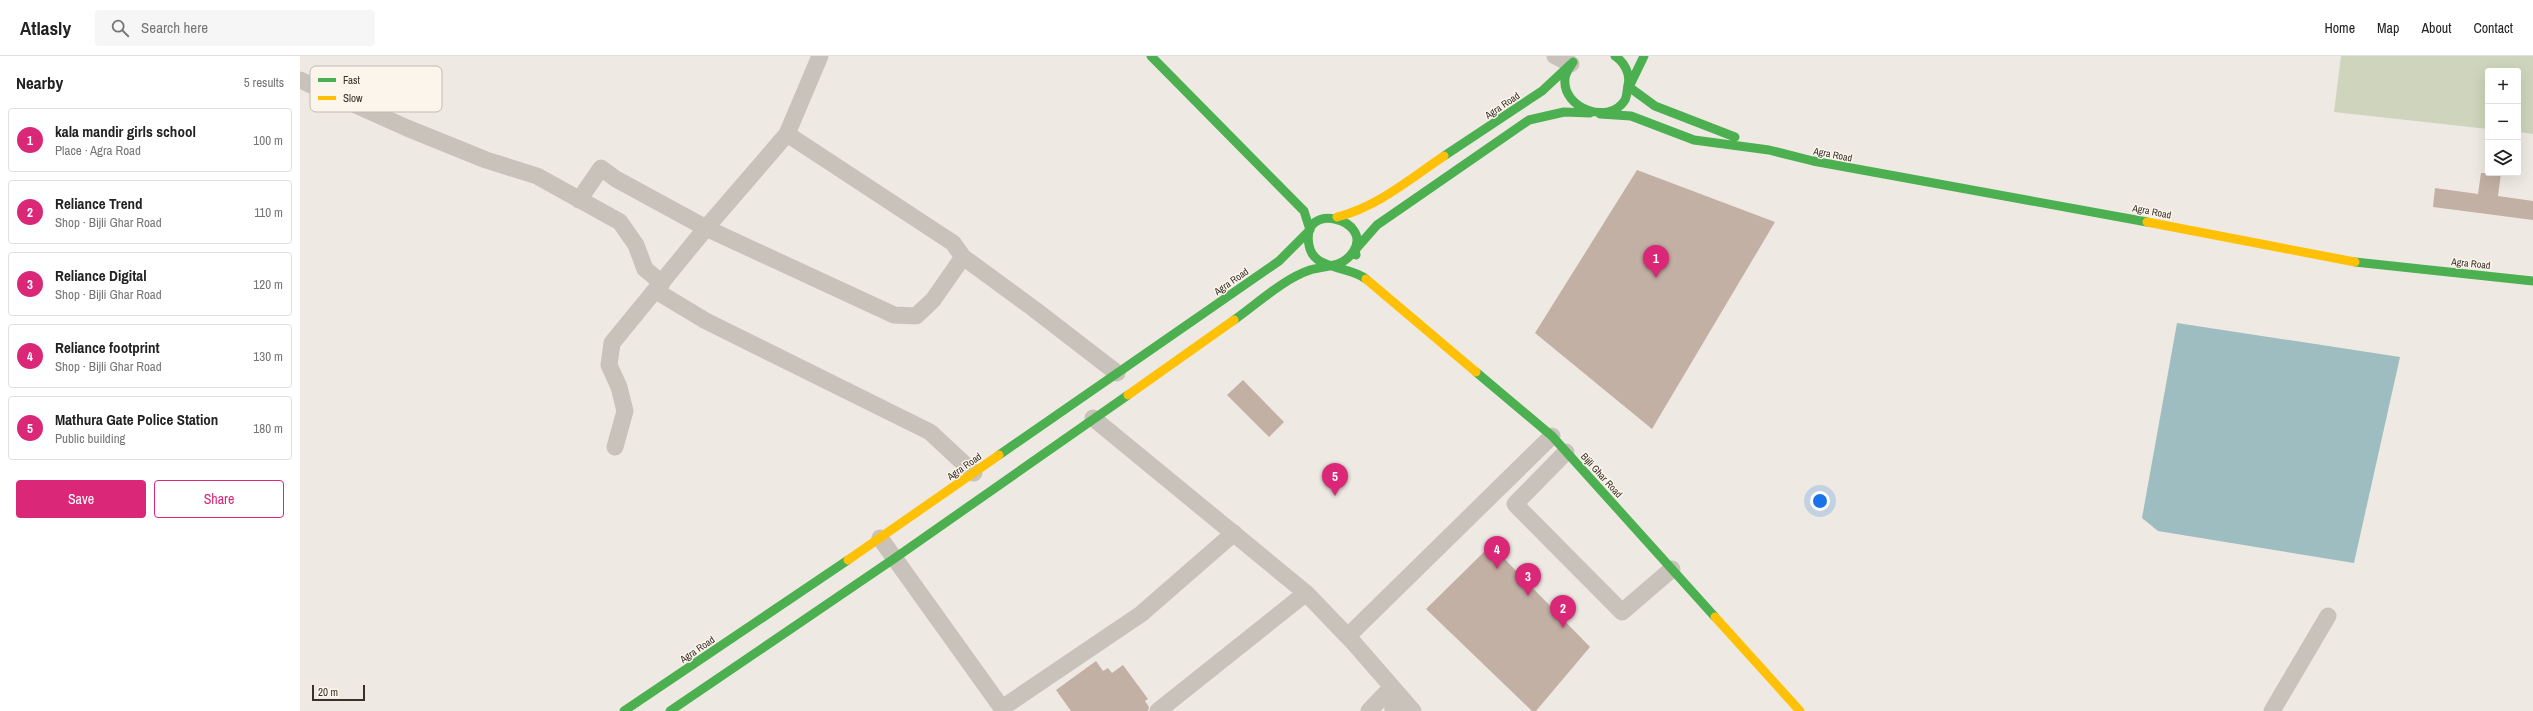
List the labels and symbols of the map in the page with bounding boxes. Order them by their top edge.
legend [310,66,442,112]
text: Fast [343,73,361,87]
street label: Agra Road [1482,89,1522,122]
text: Slow [343,91,363,105]
street label: Agra Road [1811,144,1853,165]
street label: Agra Road [2130,201,2172,222]
pin: 1 [1643,245,1669,278]
street label: Agra Road [2450,255,2491,272]
street label: Agra Road [1211,265,1251,299]
street label: Agra Road [944,450,984,484]
street label: Bijli Ghar Road [1578,450,1625,501]
pin: 5 [1322,463,1348,496]
your location [1810,491,1830,511]
pin: 4 [1484,536,1510,569]
pin: 3 [1515,563,1541,596]
pin: 2 [1550,595,1576,628]
street label: Agra Road [677,633,717,666]
scale bar [312,683,365,702]

